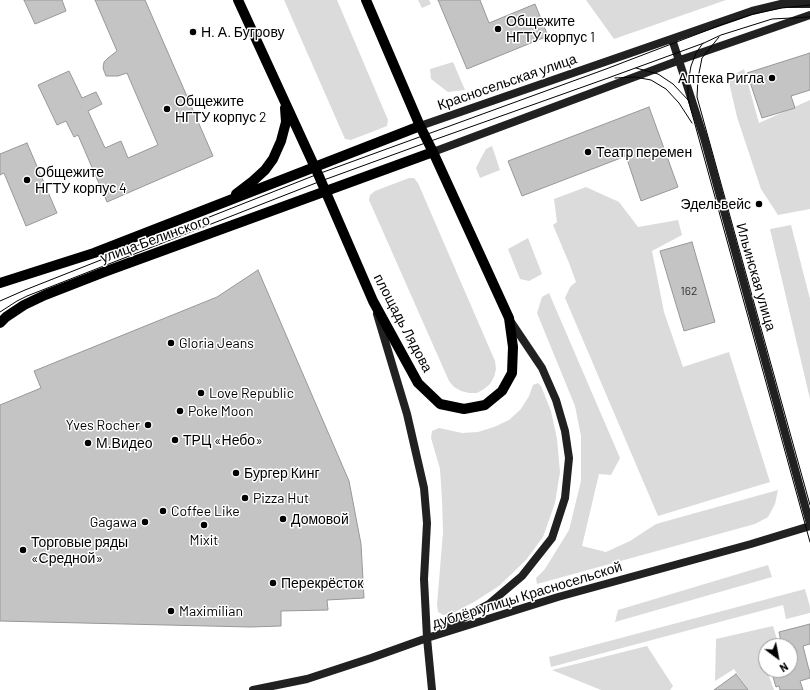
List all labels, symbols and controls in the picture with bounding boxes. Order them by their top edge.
place label: Общежите НГТУ корпус 1 [506,13,595,46]
place label: Н. А. Бугрову [201,24,285,40]
marker: Общежите НГТУ корпус 1 [493,24,503,34]
marker: Н. А. Бугрову [188,27,198,37]
street label: Красносельская улица [435,50,579,114]
place label: Аптека Ригла [678,70,764,86]
marker: Аптека Ригла [767,73,777,83]
place label: Общежите НГТУ корпус 2 [175,93,267,126]
marker: Общежите НГТУ корпус 2 [162,104,172,114]
place label: Театр перемен [596,144,692,160]
marker: Театр перемен [583,147,593,157]
place label: Общежите НГТУ корпус 4 [35,164,127,196]
marker: Общежите НГТУ корпус 4 [22,175,32,185]
place label: Эдельвейс [681,196,751,212]
marker: Эдельвейс [754,199,764,209]
street label: улица Белинского [98,211,212,267]
street label: Ильинская улица [733,221,779,333]
street label: площадь Лядова [370,271,436,375]
house number: 162 [681,284,697,298]
place label: Gloria Jeans [179,335,254,351]
marker: Gloria Jeans [166,338,176,348]
place label: Love Republic [209,385,294,401]
marker: Love Republic [196,388,206,398]
place label: Poke Moon [188,403,253,419]
marker: Poke Moon [175,406,185,416]
place label: Yves Rocher [66,417,140,433]
marker: Yves Rocher [143,420,153,430]
place label: ТРЦ «Небо» [183,432,263,448]
place label: М.Видео [96,435,152,451]
marker: ТРЦ «Небо» [170,435,180,445]
marker: М.Видео [83,438,93,448]
place label: Бургер Кинг [244,465,319,481]
marker: Бургер Кинг [231,468,241,478]
place label: Pizza Hut [253,490,309,506]
marker: Pizza Hut [240,493,250,503]
place label: Coffee Like [171,503,240,519]
marker: Coffee Like [158,506,168,516]
place label: Домовой [291,511,349,527]
place label: Gagawa [90,514,137,530]
marker: Домовой [278,514,288,524]
marker: Gagawa [140,517,150,527]
marker: Mixit [199,520,209,530]
place label: Mixit [190,532,218,548]
place label: Торговые ряды «Средной» [31,534,128,566]
marker: Торговые ряды «Средной» [18,545,28,555]
street label: дублёр улицы Красносельской [430,558,624,632]
place label: Перекрёсток [281,575,363,591]
marker: Перекрёсток [268,578,278,588]
place label: Maximilian [179,603,243,619]
marker: Maximilian [166,606,176,616]
north arrow [758,638,798,678]
text: N [778,660,791,675]

